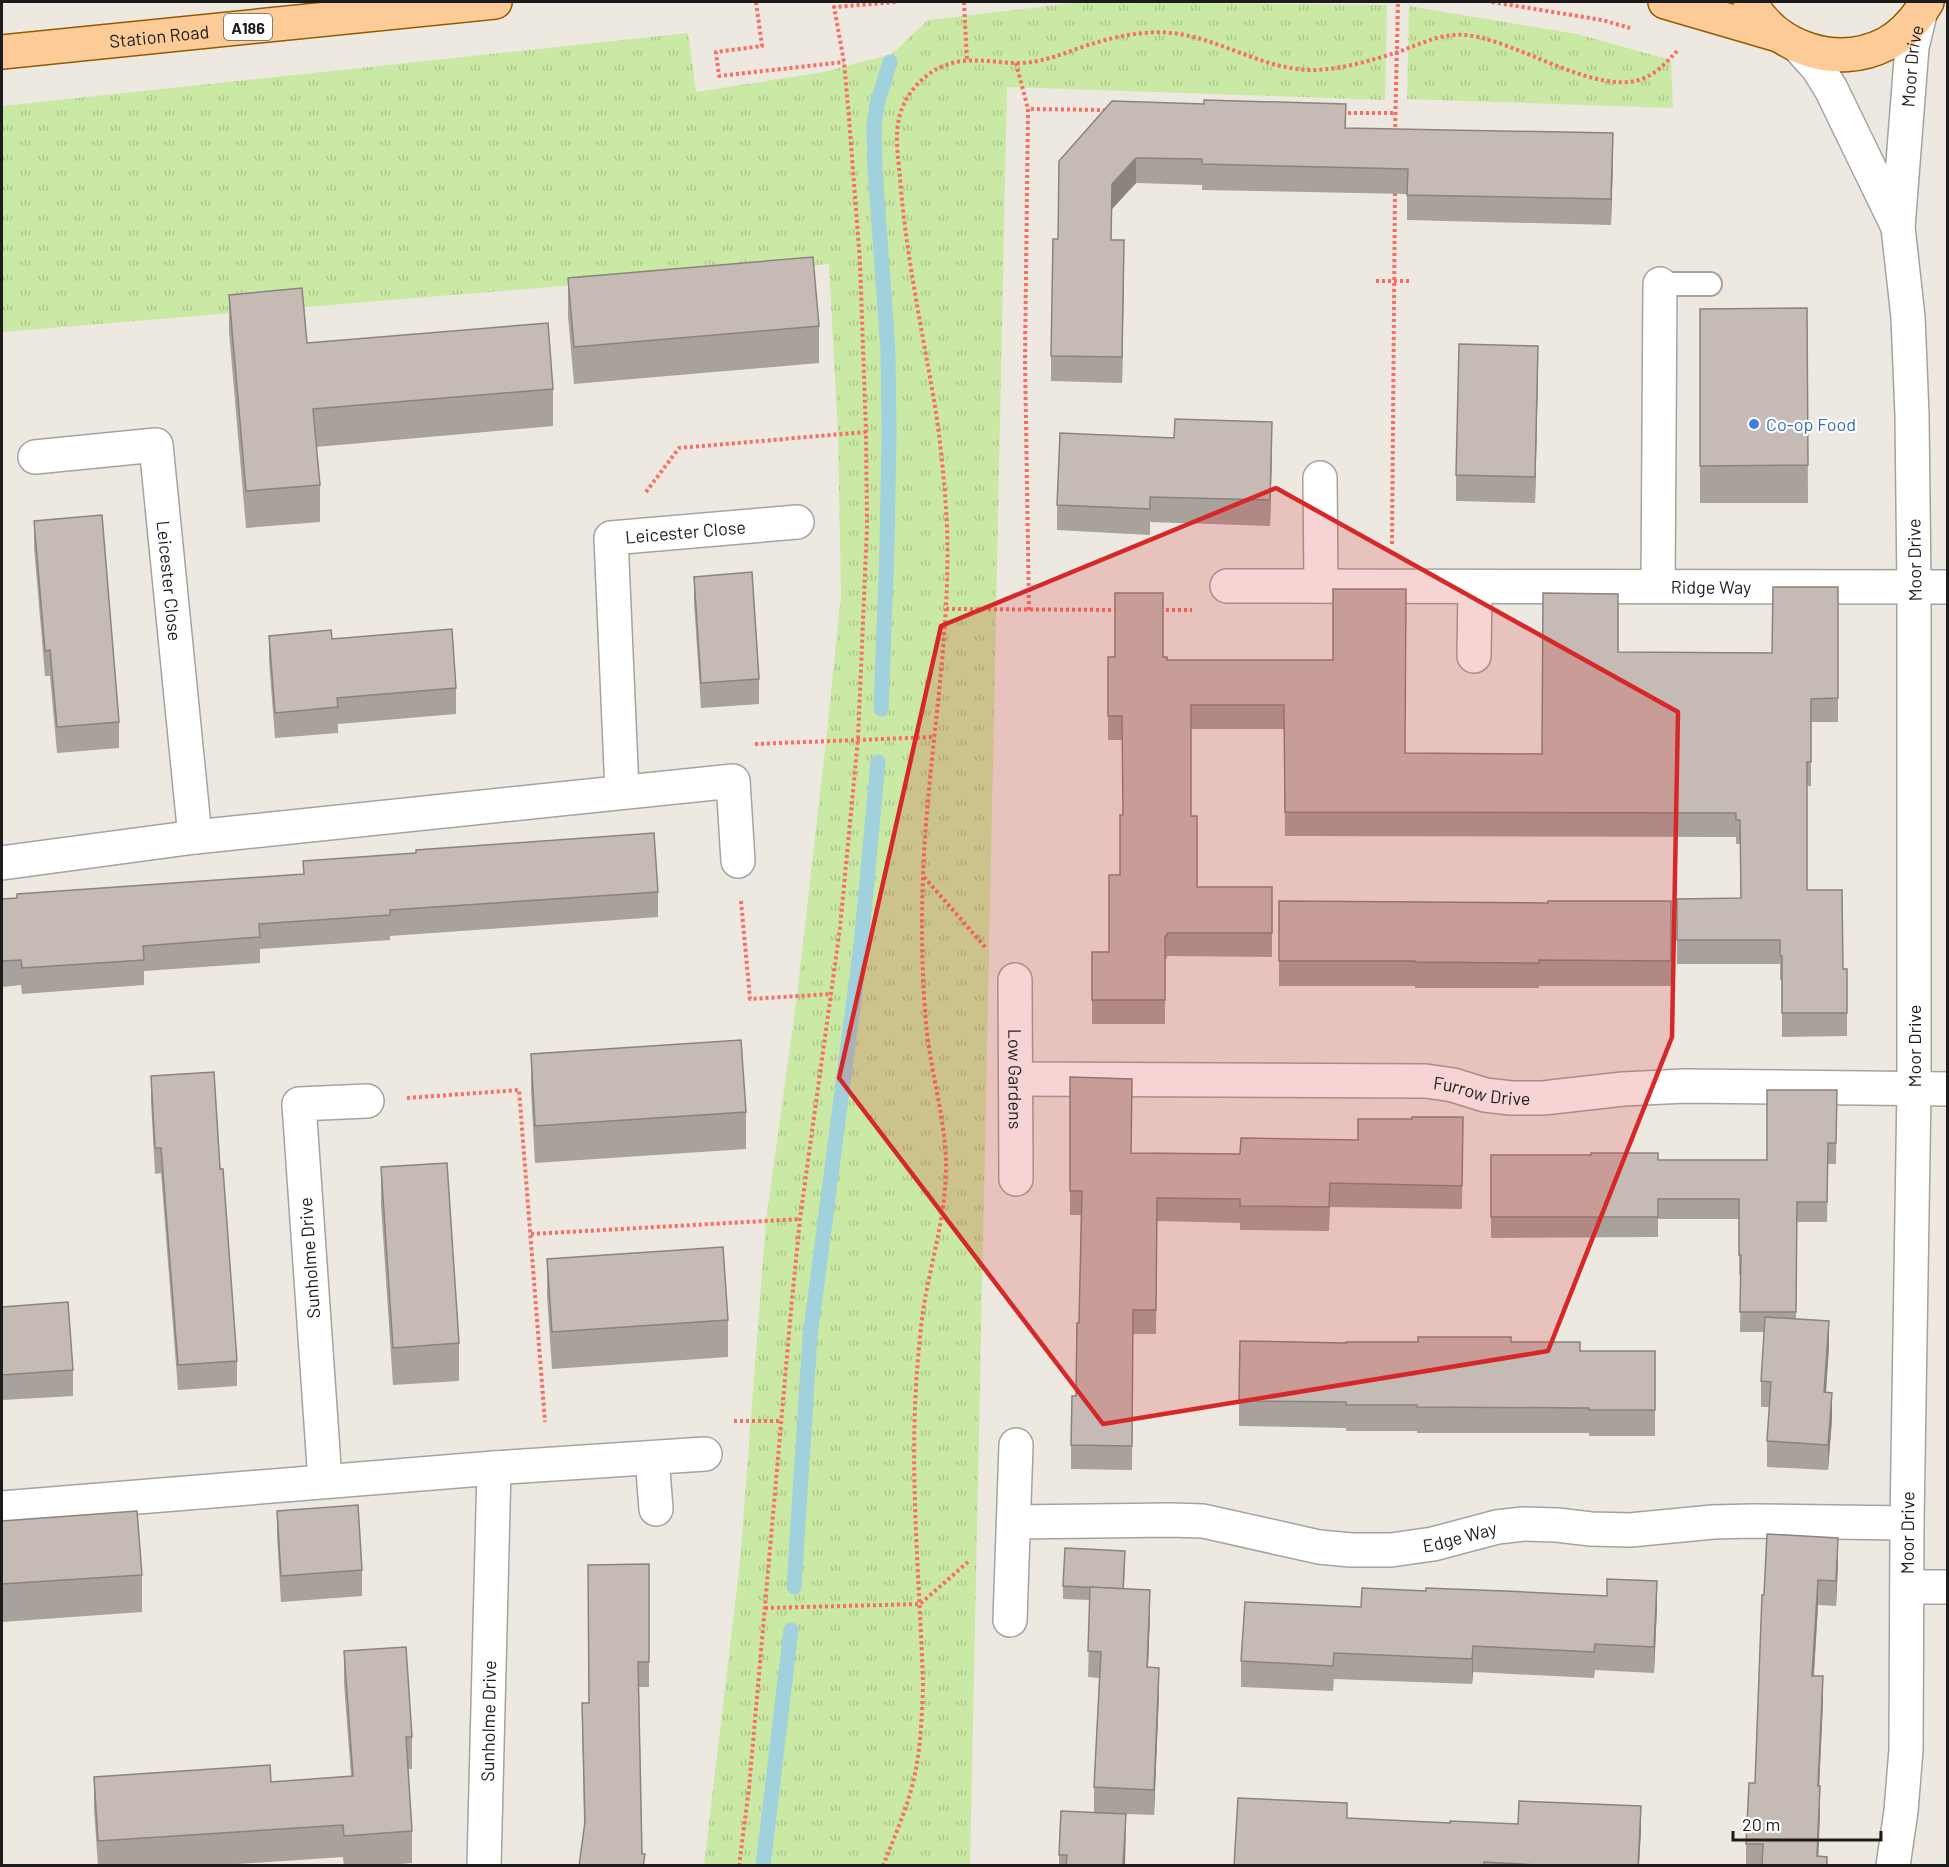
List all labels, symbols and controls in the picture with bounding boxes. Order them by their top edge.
road number: A186 [224,14,272,40]
street label: Station Road [108,20,210,52]
street label: Moor Drive [1896,23,1928,108]
place label: Co-op Food [1766,413,1856,435]
marker: Co-op Food [1747,417,1761,431]
street label: Leicester Close [624,515,747,548]
street label: Moor Drive [1902,518,1926,602]
street label: Leicester Close [153,519,186,642]
street label: Ridge Way [1671,576,1751,598]
street label: Moor Drive [1903,1005,1925,1087]
street label: Low Gardens [1004,1029,1027,1129]
street label: Furrow Drive [1432,1071,1530,1109]
street label: Sunholme Drive [294,1197,324,1319]
street label: Moor Drive [1896,1491,1919,1574]
street label: Edge Way [1421,1517,1499,1556]
street label: Sunholme Drive [476,1660,500,1782]
scale bar [1733,1804,1882,1842]
text: 20 m [1742,1813,1780,1835]

